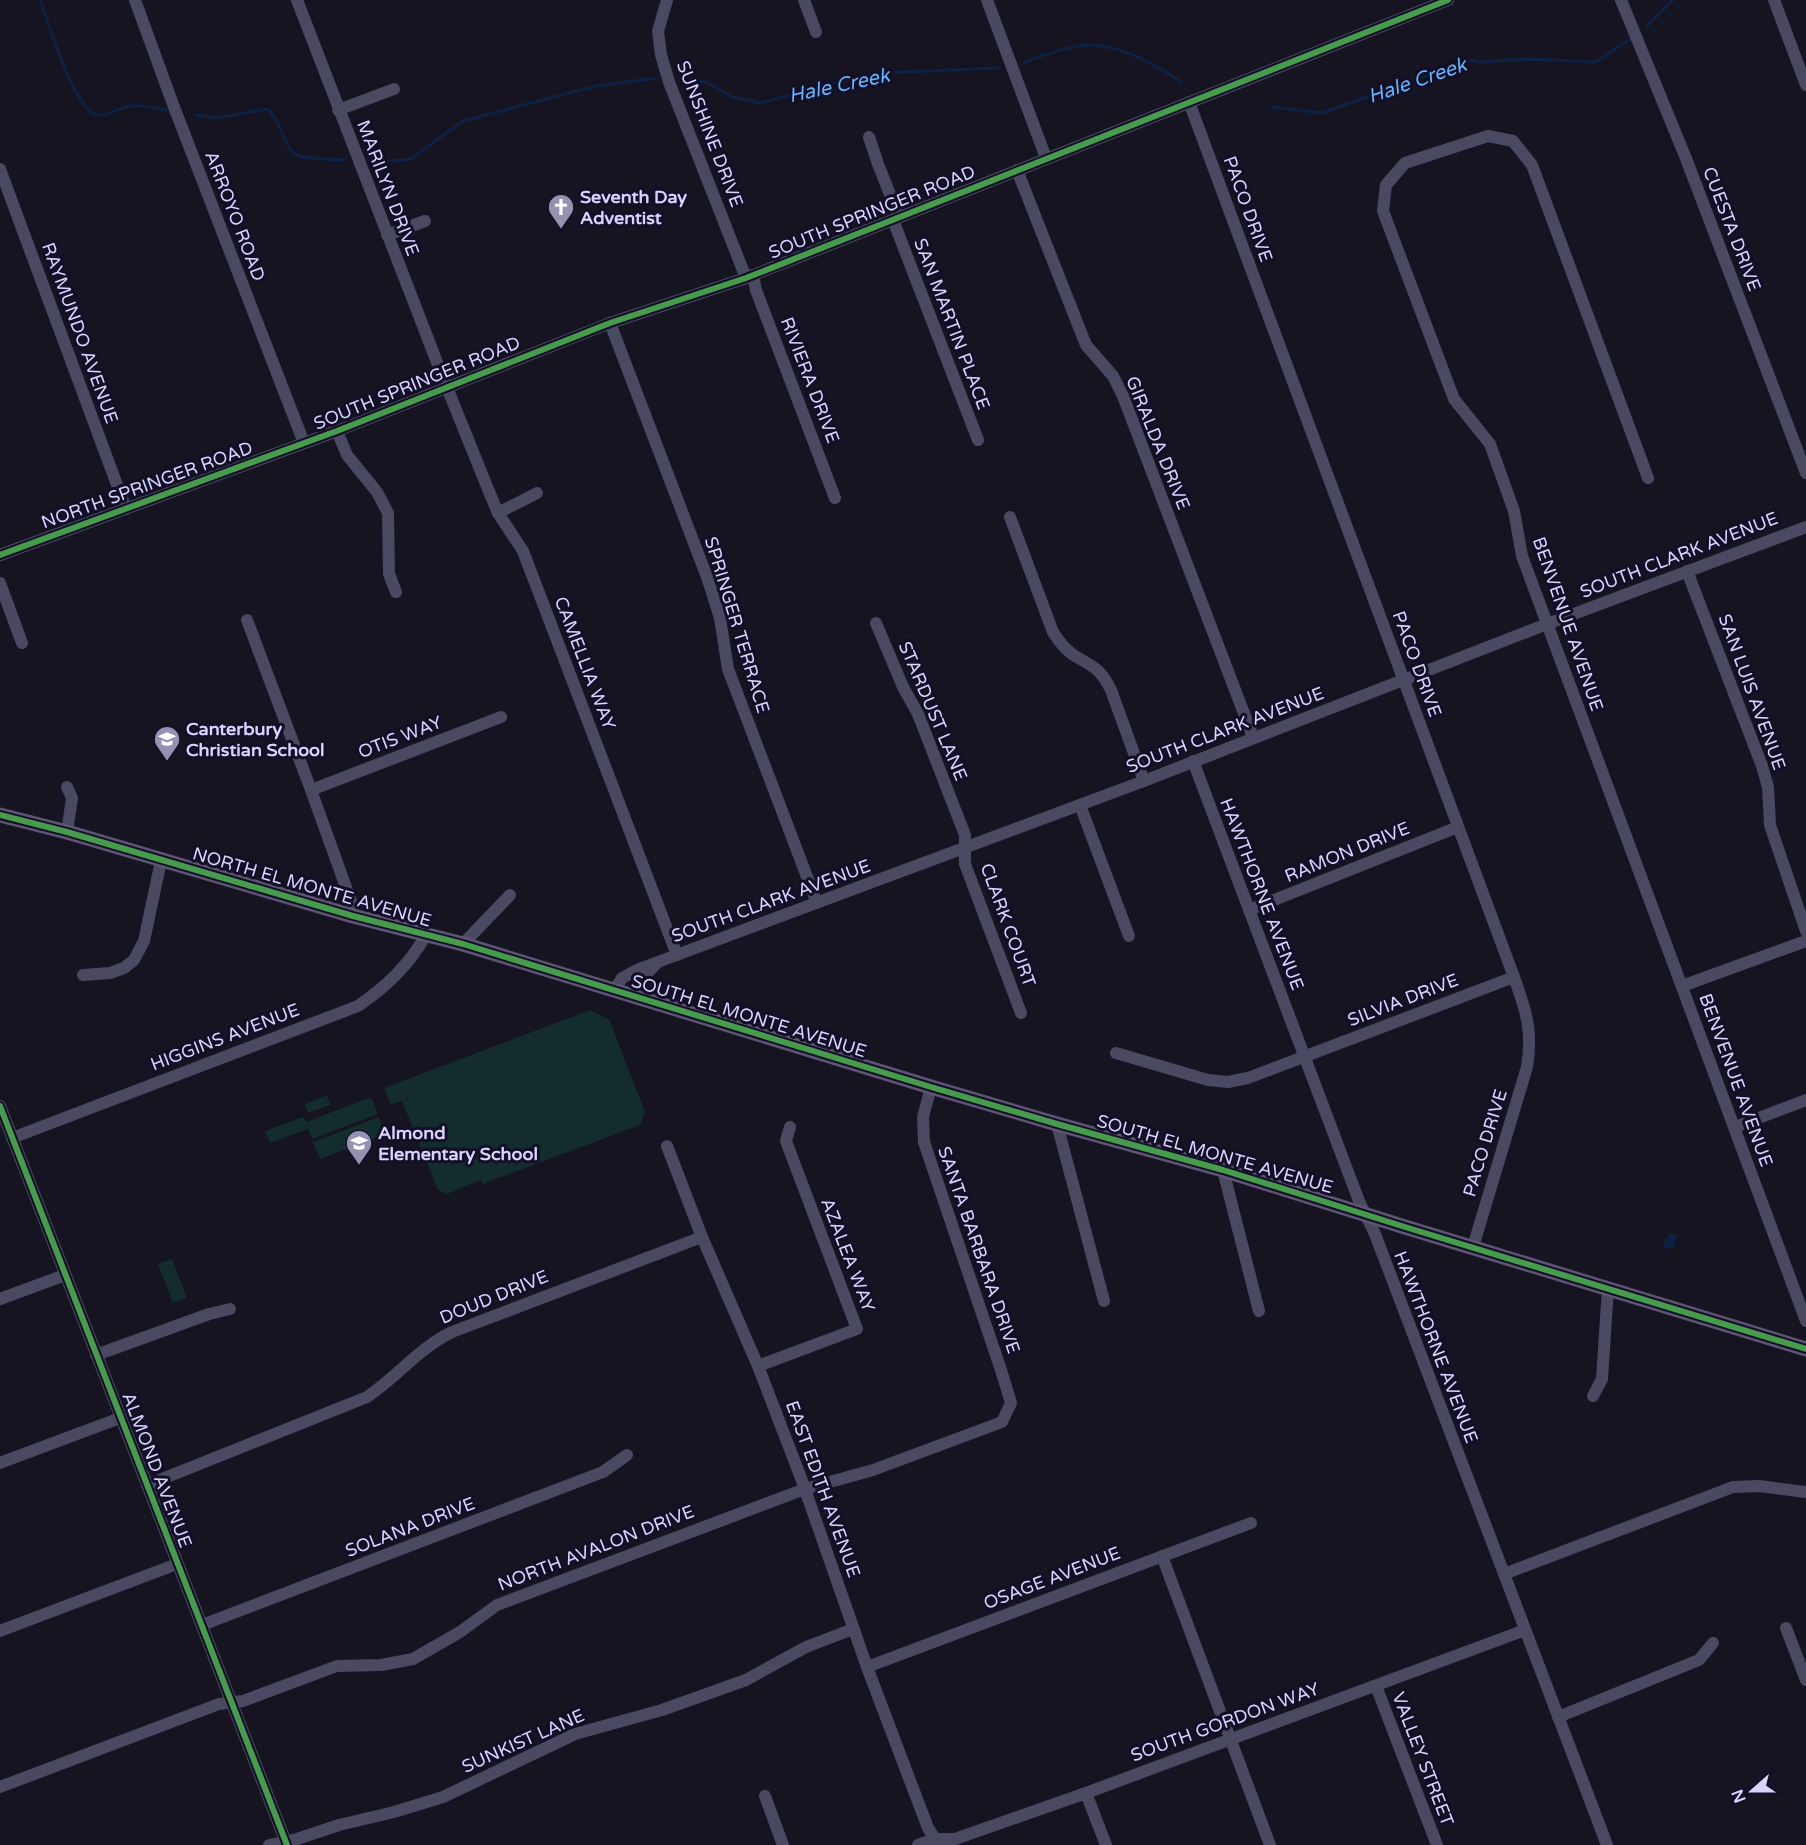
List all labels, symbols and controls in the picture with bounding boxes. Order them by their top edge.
water label: Hale Creek [1365,52,1472,109]
street label: SUNSHINE DRIVE [672,58,748,210]
water label: Hale Creek [787,63,894,108]
street label: MARILYN DRIVE [352,117,424,259]
street label: ARROYO ROAD [200,148,270,284]
street label: PACO DRIVE [1219,153,1277,265]
street label: SOUTH SPRINGER ROAD [765,160,979,264]
street label: CUESTA DRIVE [1698,164,1766,294]
place label: Seventh Day Adventist [580,186,687,229]
church icon: Seventh Day Adventist [546,192,576,230]
street label: SAN MARTIN PLACE [909,235,995,413]
street label: RAYMUNDO AVENUE [37,239,123,427]
street label: RIVIERA DRIVE [776,314,844,446]
street label: SOUTH SPRINGER ROAD [310,331,524,435]
street label: GIRALDA DRIVE [1121,373,1195,513]
street label: NORTH SPRINGER ROAD [38,436,256,534]
street label: SOUTH CLARK AVENUE [1577,507,1781,603]
street label: SPRINGER TERRACE [700,534,774,716]
street label: BENVENUE AVENUE [1528,534,1608,714]
street label: CAMELLIA WAY [549,593,621,733]
street label: PACO DRIVE [1388,608,1446,720]
street label: SAN LUIS AVENUE [1714,611,1790,773]
street label: STARDUST LANE [894,638,972,784]
street label: SOUTH CLARK AVENUE [1123,682,1327,778]
street label: OTIS WAY [355,711,445,763]
place label: Canterbury Christian School [186,718,325,761]
school or university icon: Canterbury Christian School [152,724,182,762]
street label: HAWTHORNE AVENUE [1215,795,1309,993]
street label: RAMON DRIVE [1281,817,1413,887]
street label: NORTH EL MONTE AVENUE [190,842,434,932]
street label: SOUTH CLARK AVENUE [668,855,874,947]
street label: CLARK COURT [975,860,1041,990]
street label: SILVIA DRIVE [1345,969,1461,1031]
street label: SOUTH EL MONTE AVENUE [629,970,869,1062]
street label: BENVENUE AVENUE [1694,990,1778,1170]
street label: HIGGINS AVENUE [148,999,302,1075]
street label: PACO DRIVE [1458,1087,1512,1199]
street label: SOUTH EL MONTE AVENUE [1094,1110,1336,1198]
place label: Almond Elementary School [378,1122,538,1165]
school or university icon: Almond Elementary School [344,1128,374,1166]
street label: SANTA BARBARA DRIVE [933,1143,1025,1357]
street label: AZALEA WAY [816,1195,880,1316]
street label: HAWTHORNE AVENUE [1389,1248,1483,1446]
street label: DOUD DRIVE [436,1265,552,1329]
street label: ALMOND AVENUE [117,1389,197,1551]
street label: EAST EDITH AVENUE [781,1398,865,1580]
street label: SOLANA DRIVE [342,1492,478,1562]
street label: NORTH AVALON DRIVE [495,1500,697,1596]
street label: OSAGE AVENUE [980,1542,1124,1614]
street label: SOUTH GORDON WAY [1128,1677,1323,1766]
street label: VALLEY STREET [1387,1689,1459,1829]
street label: SUNKIST LANE [458,1704,588,1778]
north arrow [1722,1761,1782,1821]
text: N [1727,1786,1751,1806]

